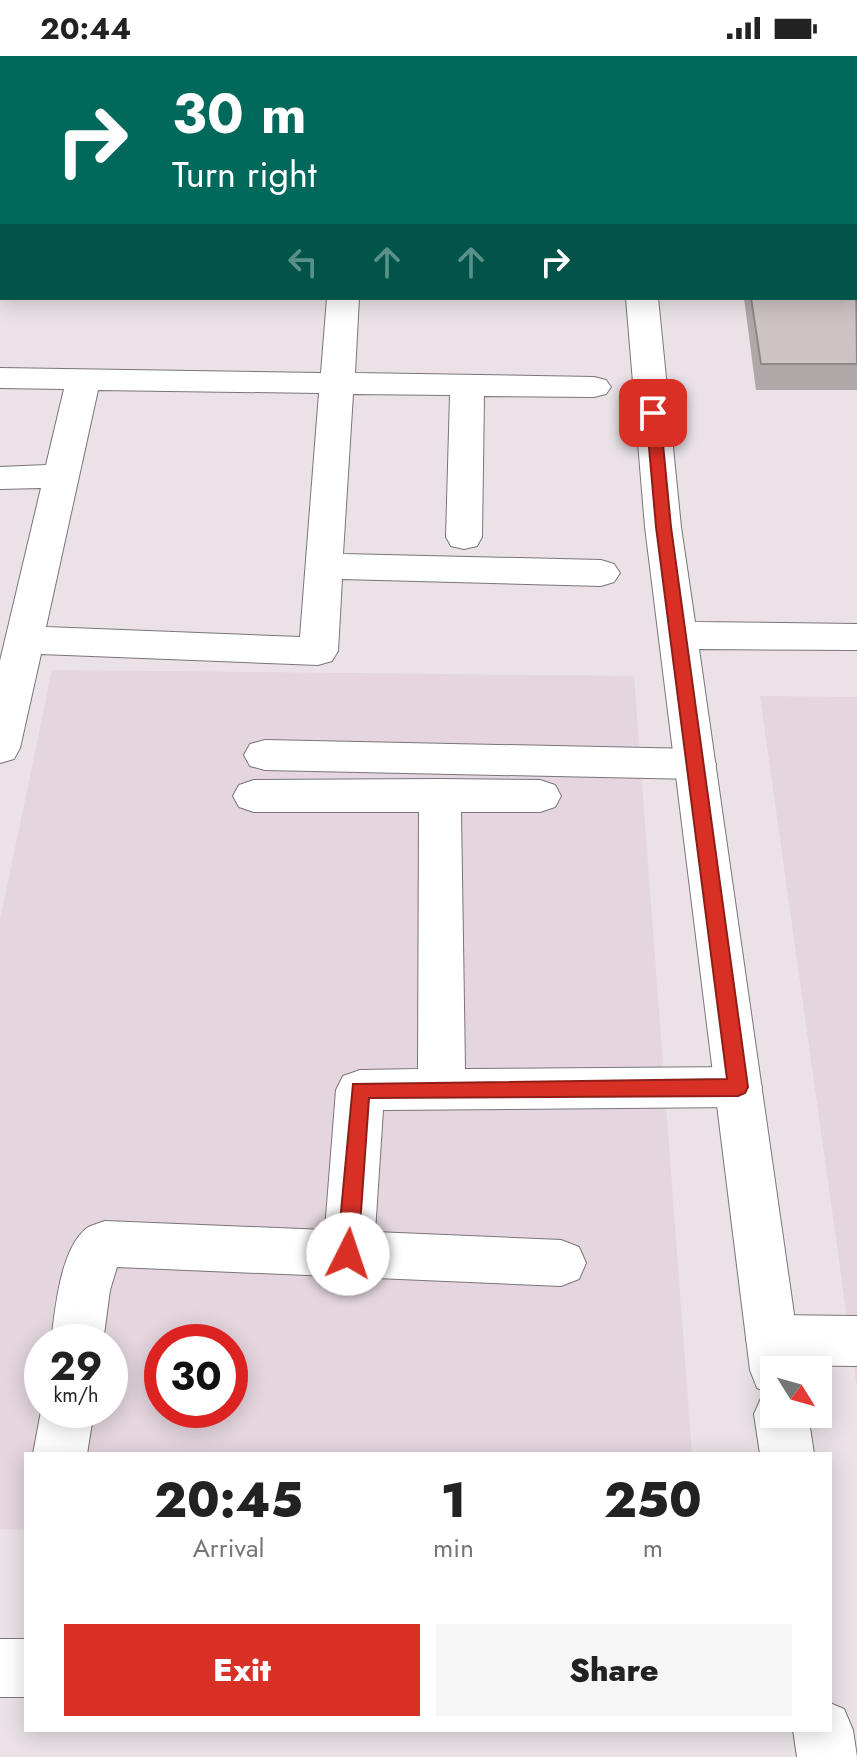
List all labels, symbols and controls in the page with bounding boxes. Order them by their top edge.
text: 20:44 [40,7,131,50]
text: 30 m [172,73,307,154]
icon: right [40,88,144,192]
text: Turn right [172,148,317,200]
icon: left [281,240,325,284]
icon: ahead [365,240,409,284]
icon: ahead [449,240,493,284]
icon: right [533,240,577,284]
pin [619,379,687,447]
icon: arrive [631,391,675,435]
position arrow [306,1212,390,1296]
speed limit sign: 30 [144,1324,248,1428]
text: 29 [50,1337,103,1395]
north arrow [760,1356,832,1428]
map controls [760,1356,832,1428]
text: km/h [53,1381,99,1410]
text: 20:45 [154,1466,303,1535]
text: 1 [441,1466,466,1535]
text: 250 [604,1466,702,1535]
text: Arrival [193,1529,264,1567]
text: min [433,1529,474,1567]
text: m [643,1529,663,1567]
button: Exit [64,1624,420,1716]
button: Share [436,1624,792,1716]

